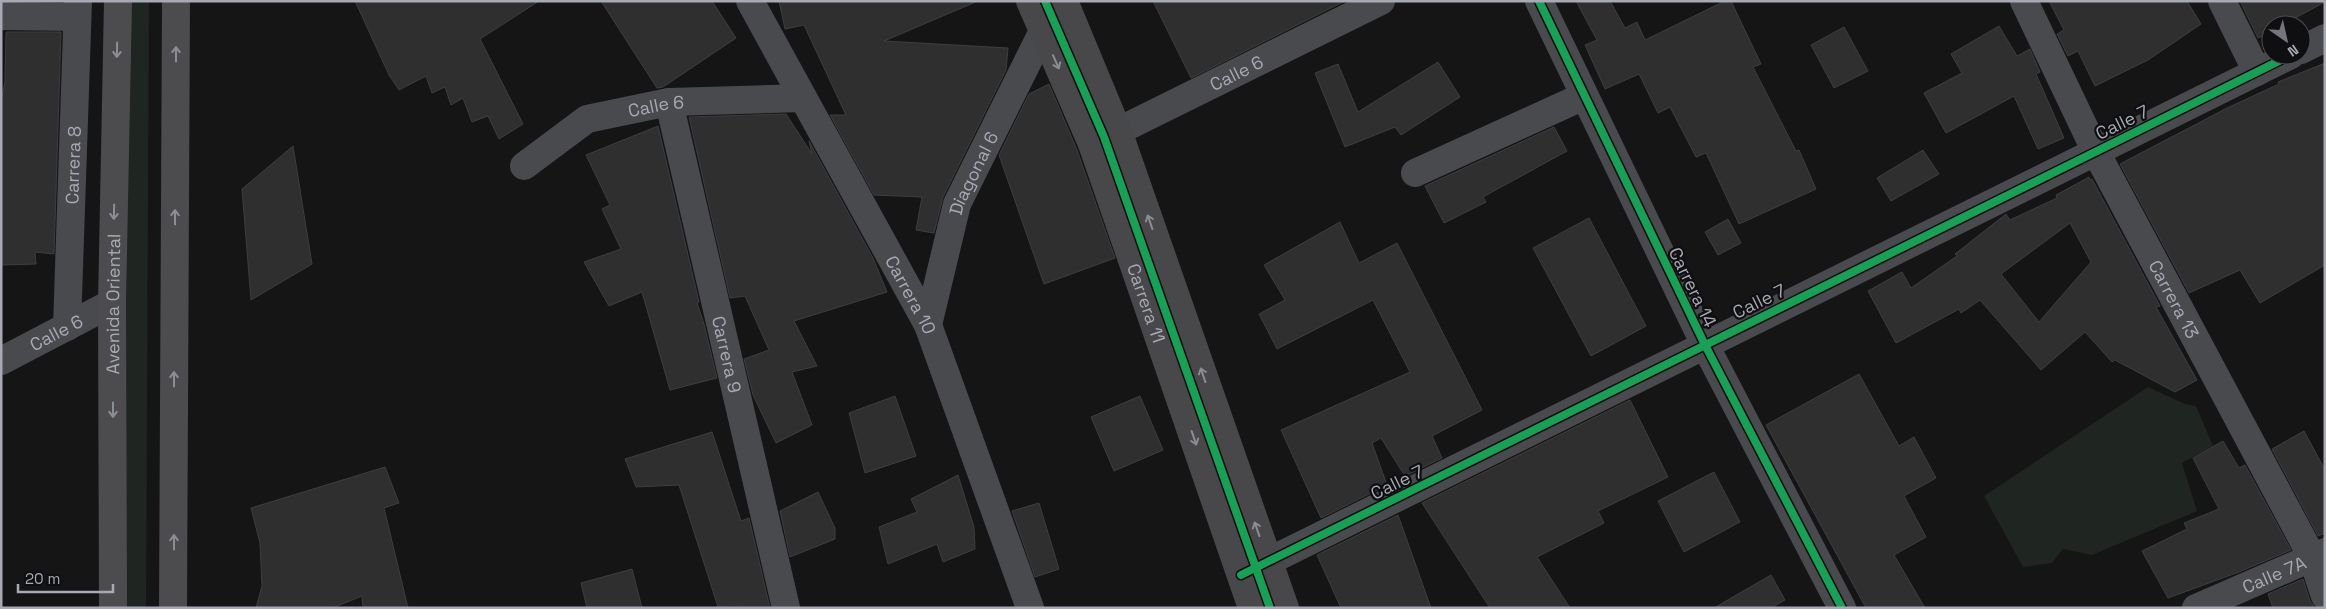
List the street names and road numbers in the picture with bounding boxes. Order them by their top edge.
street label: Calle 6 [1206,50,1267,96]
street label: Calle 6 [626,90,685,122]
street label: Calle 7 [2092,99,2152,145]
street label: Carrera 8 [60,125,85,205]
street label: Diagonal 6 [943,127,1003,217]
street label: Avenida Oriental [100,233,125,374]
street label: Carrera 14 [1664,243,1722,331]
street label: Carrera 10 [880,251,942,337]
street label: Carrera 13 [2144,256,2205,342]
street label: Carrera 11 [1123,260,1171,346]
street label: Calle 7 [1729,278,1789,324]
street label: Calle 6 [25,309,87,356]
street label: Carrera 9 [707,314,747,395]
street label: Calle 7 [1367,459,1427,505]
street label: Calle 7A [2238,550,2310,598]

